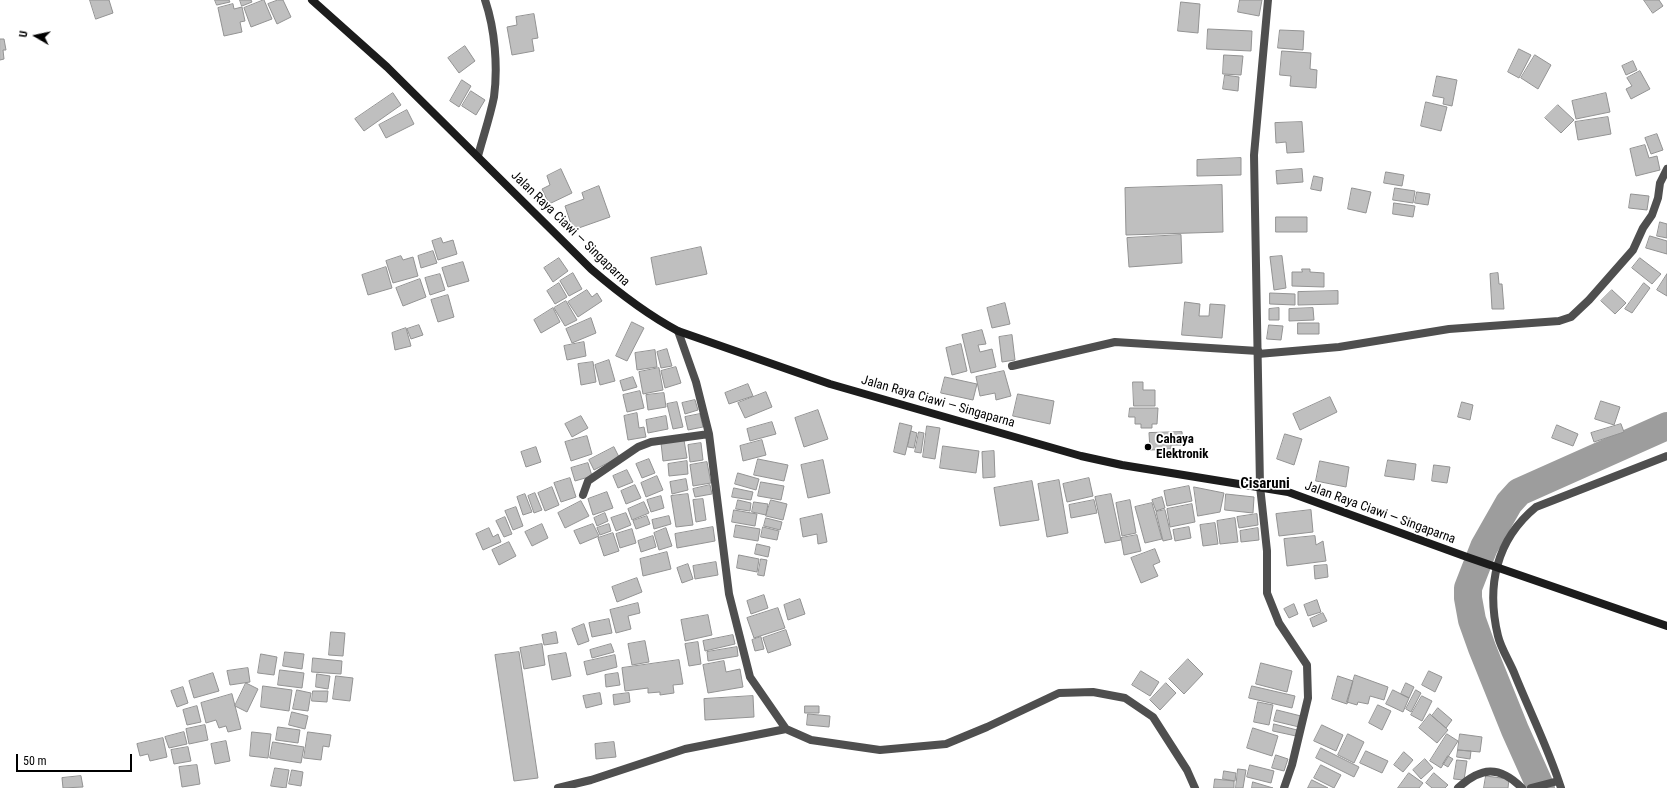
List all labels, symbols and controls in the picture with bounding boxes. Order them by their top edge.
north arrow [16,16,56,56]
text: U [17,30,31,38]
street label: Jalan Raya Ciawi — Singaparna [507,168,633,290]
street label: Jalan Raya Ciawi — Singaparna [859,373,1017,431]
place label: Cahaya Elektronik [1156,432,1209,463]
marker: Cahaya Elektronik [1143,442,1153,452]
district label: Cisaruni [1240,475,1290,493]
street label: Jalan Raya Ciawi — Singaparna [1303,478,1457,548]
scale bar [18,746,134,772]
text: 50 m [23,754,47,768]

